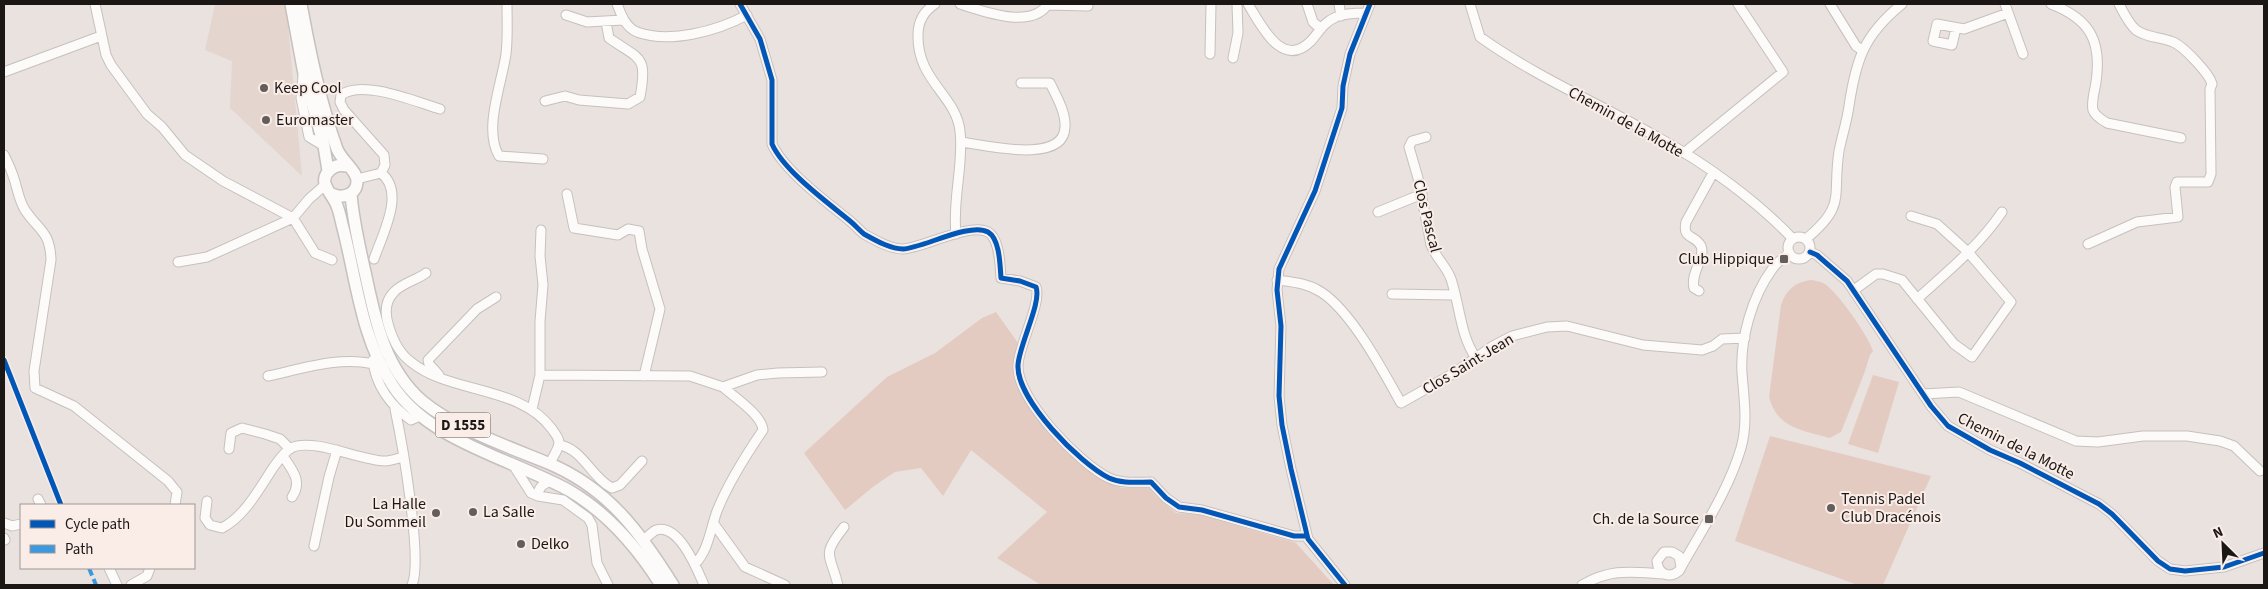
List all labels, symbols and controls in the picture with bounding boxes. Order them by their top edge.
place label: Keep Cool [274,77,342,99]
street label: Chemin de la Motte [1564,81,1688,163]
marker: Keep Cool [258,82,270,94]
place label: Euromaster [276,109,354,131]
marker: Euromaster [260,114,272,126]
street label: Clos Pascal [1407,177,1447,255]
place label: Club Hippique [1678,248,1774,270]
marker: Club Hippique [1778,253,1790,265]
street label: Clos Saint-Jean [1418,328,1518,400]
street label: Chemin de la Motte [1954,407,2078,485]
road number: D 1555 [436,412,490,438]
place label: Tennis Padel Club Dracénois [1841,488,1941,528]
place label: La Halle Du Sommeil [345,493,426,533]
place label: La Salle [483,501,535,523]
marker: Tennis Padel Club Dracénois [1825,502,1837,514]
legend [20,504,195,569]
marker: La Salle [467,506,479,518]
marker: La Halle Du Sommeil [430,507,442,519]
place label: Ch. de la Source [1592,508,1699,530]
marker: Ch. de la Source [1703,513,1715,525]
text: Cycle path [65,514,130,535]
north arrow [2198,519,2248,569]
text: N [2210,522,2226,544]
place label: Delko [531,533,569,555]
marker: Delko [515,538,527,550]
text: Path [65,539,93,560]

